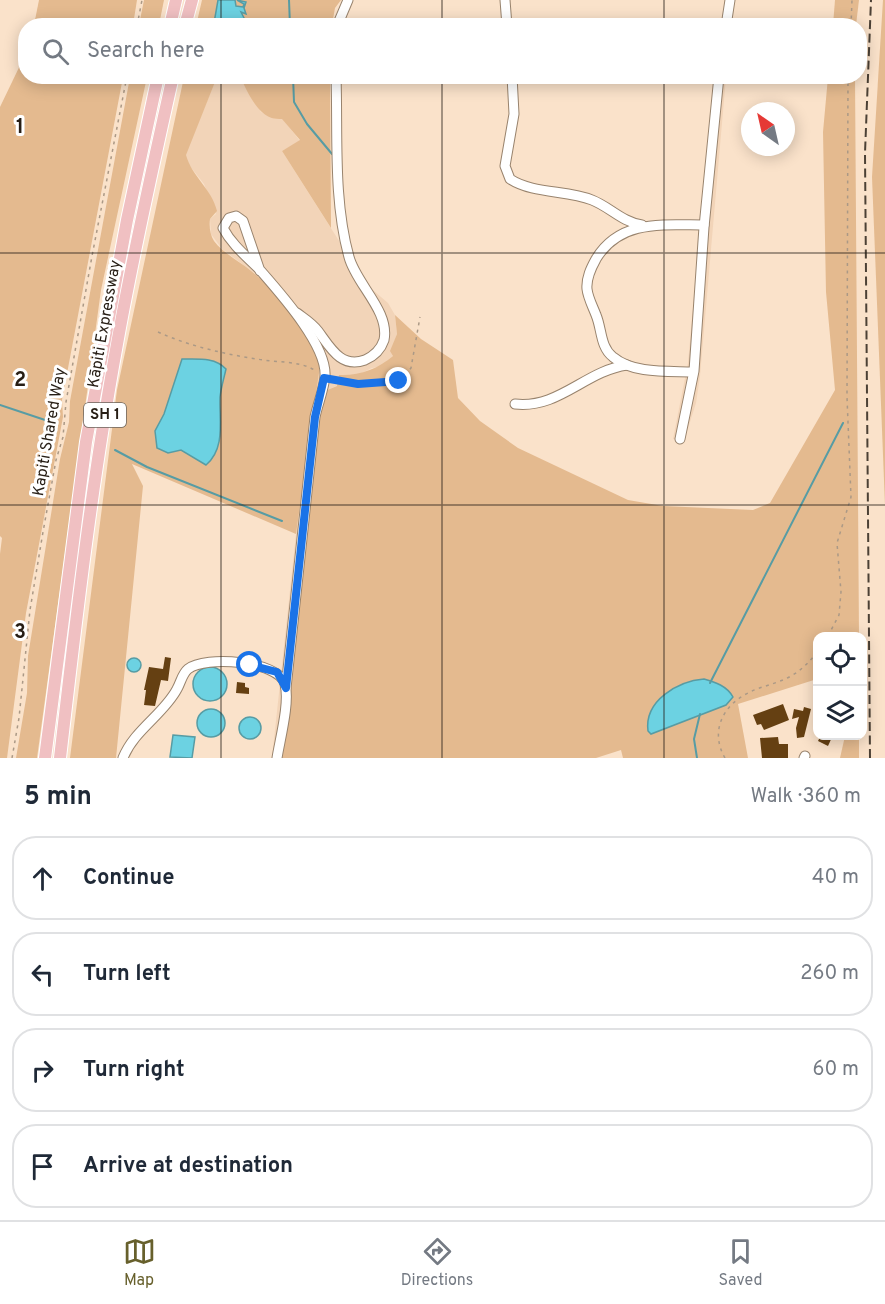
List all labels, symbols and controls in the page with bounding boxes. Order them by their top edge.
search box [18,18,867,84]
icon: search [39,35,72,68]
text: Search here [87,38,205,65]
north arrow [741,102,795,156]
text: 1 [16,115,24,141]
street label: Kāpiti Expressway [84,258,126,390]
street label: Kapiti Shared Way [29,366,71,498]
route end [385,367,411,393]
text: 2 [14,368,26,394]
road number: SH 1 [84,403,126,427]
text: 3 [14,620,26,646]
map controls [813,632,867,740]
button: locate [813,632,867,686]
route start [236,651,262,677]
button: layers [813,686,867,740]
text: 5 min [24,781,92,814]
text: Walk · 360 m [750,784,861,810]
icon: ahead [26,862,59,895]
text: Continue [83,865,174,892]
text: 40 m [812,865,859,891]
icon: left [26,958,59,991]
text: Turn left [83,961,171,988]
text: 260 m [800,961,859,987]
icon: right [26,1054,59,1087]
text: Turn right [83,1057,185,1084]
text: 60 m [813,1057,859,1083]
icon: arrive [26,1150,59,1183]
text: Arrive at destination [83,1153,293,1180]
tab: Map [123,1235,156,1291]
tab: Directions [401,1235,473,1291]
tab: Saved [718,1235,762,1291]

